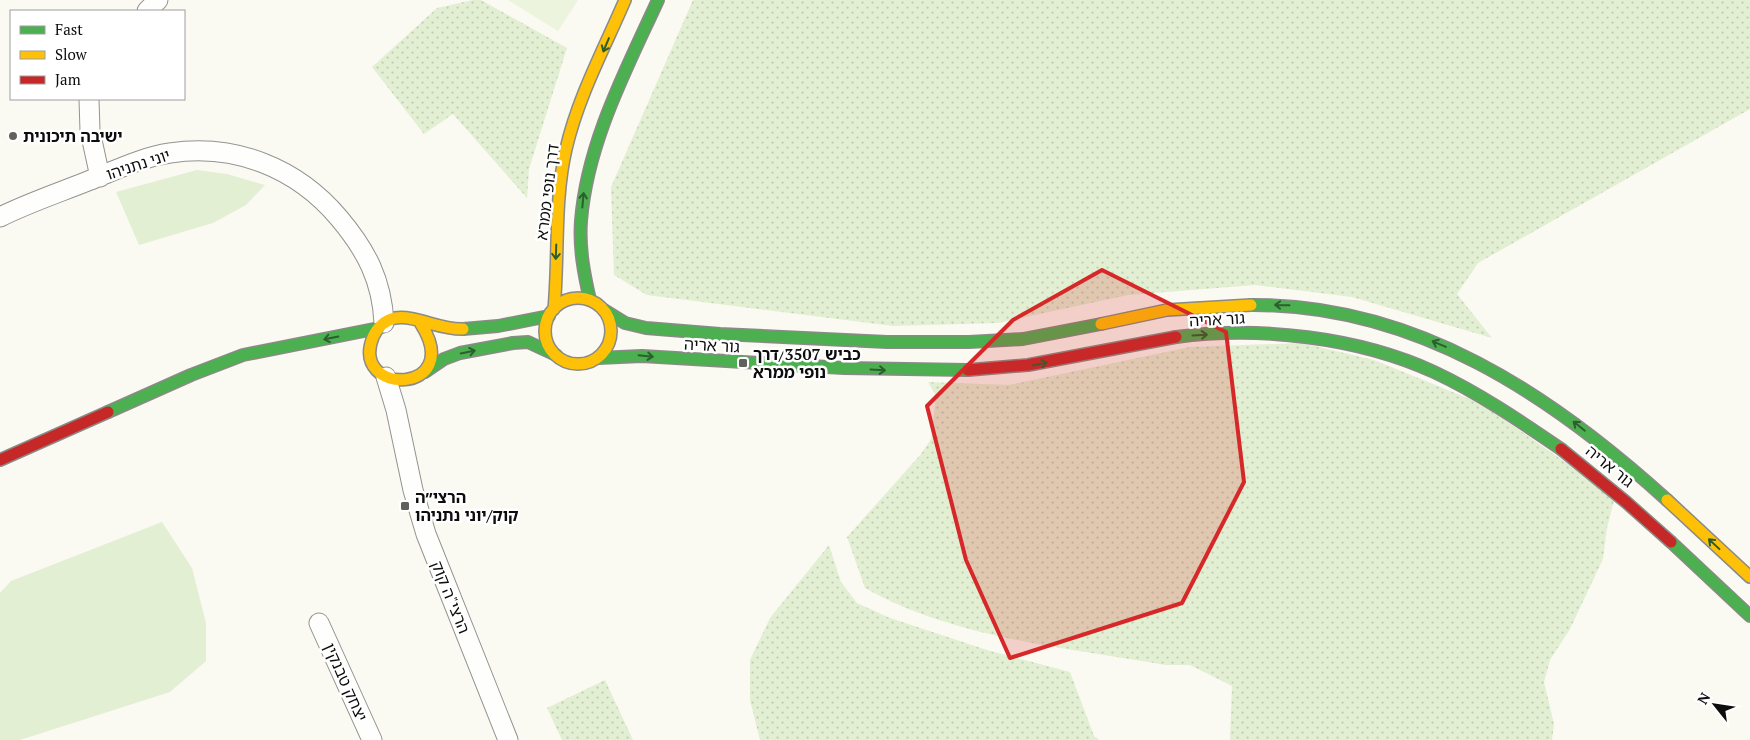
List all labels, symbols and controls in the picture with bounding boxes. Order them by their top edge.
legend [10,10,185,100]
text: Fast [55,19,83,39]
one-way arrow [601,37,611,52]
text: Slow [55,44,88,64]
text: Jam [55,69,81,89]
place label: ישיבה תיכונית [23,125,123,147]
marker: ישיבה תיכונית [7,130,19,142]
street label: דרך נופי ממרא [530,142,564,241]
street label: יוני נתניהו [103,143,173,185]
one-way arrow [579,192,588,208]
one-way arrow [552,243,561,259]
one-way arrow [1274,301,1290,310]
street label: גור אריה [1189,307,1245,331]
one-way arrow [1192,330,1208,339]
street label: גור אריה [684,333,740,357]
one-way arrow [323,334,339,343]
one-way arrow [1432,338,1447,348]
place label: כביש 3507/דרך נופי ממרא [753,343,861,383]
one-way arrow [460,346,476,356]
one-way arrow [638,351,654,361]
marker: כביש 3507/דרך נופי ממרא [737,357,749,369]
one-way arrow [1032,359,1048,368]
one-way arrow [870,365,886,374]
one-way arrow [1572,420,1585,431]
street label: גור אריה [1581,440,1639,492]
place label: הרצי״ה קוק/יוני נתניהו [415,486,519,526]
marker: הרצי״ה קוק/יוני נתניהו [399,500,411,512]
one-way arrow [1708,538,1721,550]
street label: הרצי"ה קוק [426,557,476,637]
street label: יצחק טבנקין [319,639,373,725]
north arrow [1690,680,1740,730]
text: N [1692,689,1714,708]

